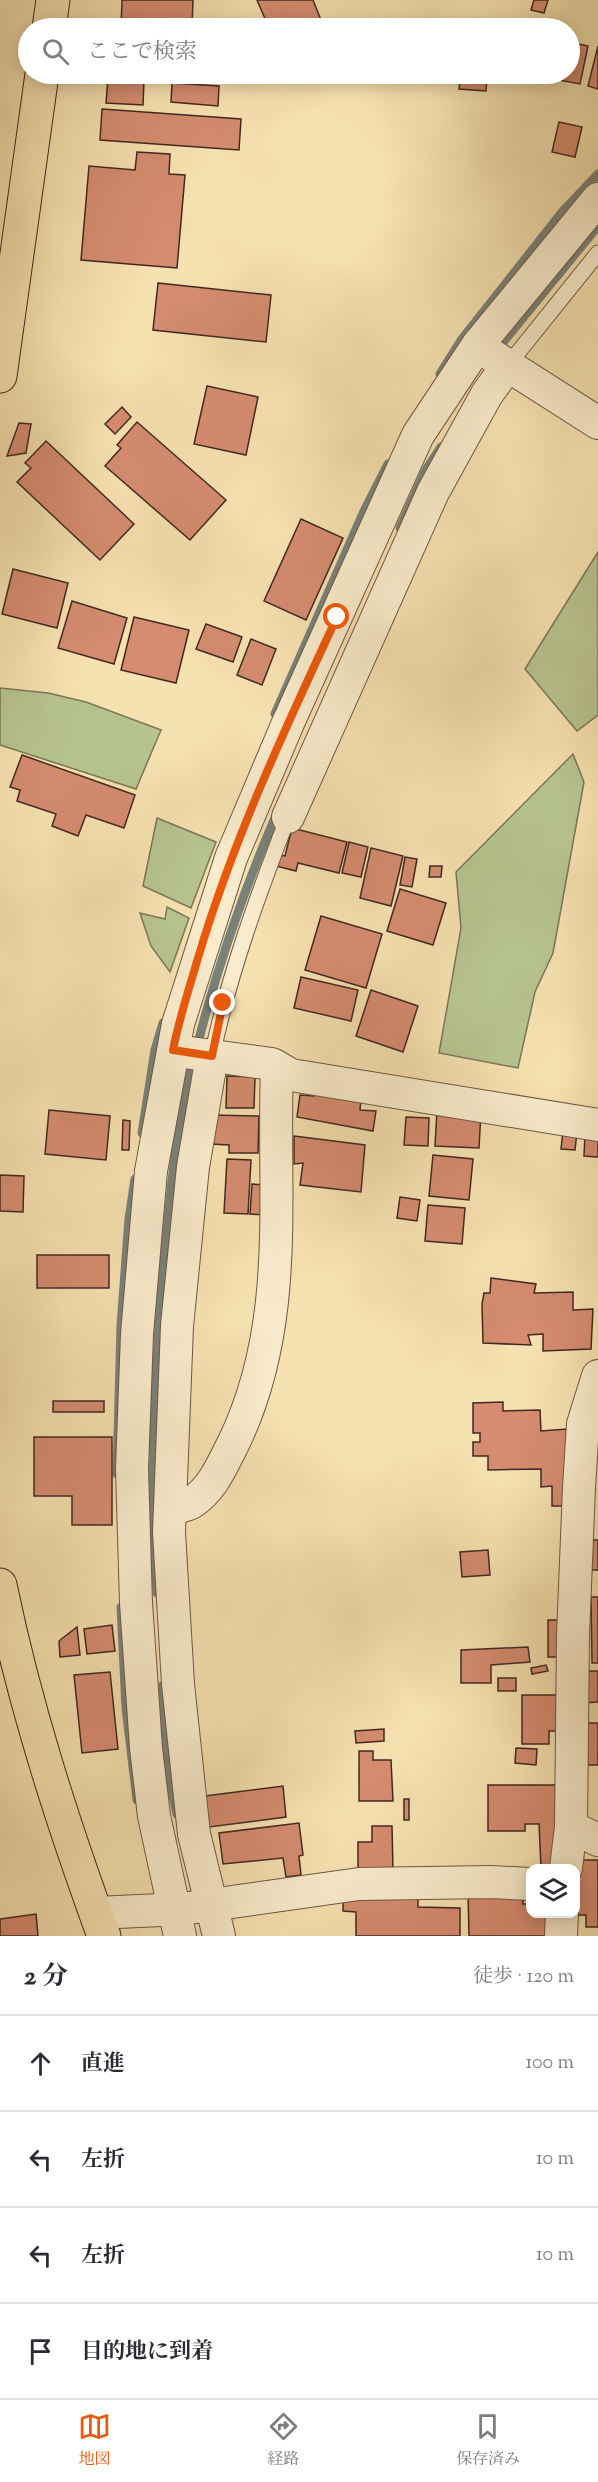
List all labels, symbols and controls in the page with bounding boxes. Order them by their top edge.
search box [18,18,580,84]
icon: search [39,35,72,68]
text: ここで検索 [87,37,197,69]
route start [323,603,349,629]
route end [209,989,235,1015]
map controls [526,1864,580,1918]
button: layers [526,1864,580,1918]
text: 2 分 [24,1959,68,1996]
text: 徒歩 · 120 m [473,1963,574,1992]
icon: ahead [24,2047,57,2080]
text: 直進 [81,2049,125,2081]
text: 100 m [525,2049,574,2078]
icon: left [24,2143,57,2176]
text: 左折 [81,2145,125,2177]
text: 10 m [536,2145,574,2174]
icon: left [24,2239,57,2272]
text: 左折 [81,2241,125,2273]
text: 10 m [536,2241,574,2270]
icon: arrive [24,2335,57,2368]
text: 目的地に到着 [81,2337,213,2369]
tab: 地図 [78,2410,111,2472]
tab: 経路 [267,2410,300,2472]
tab: 保存済み [456,2410,520,2472]

